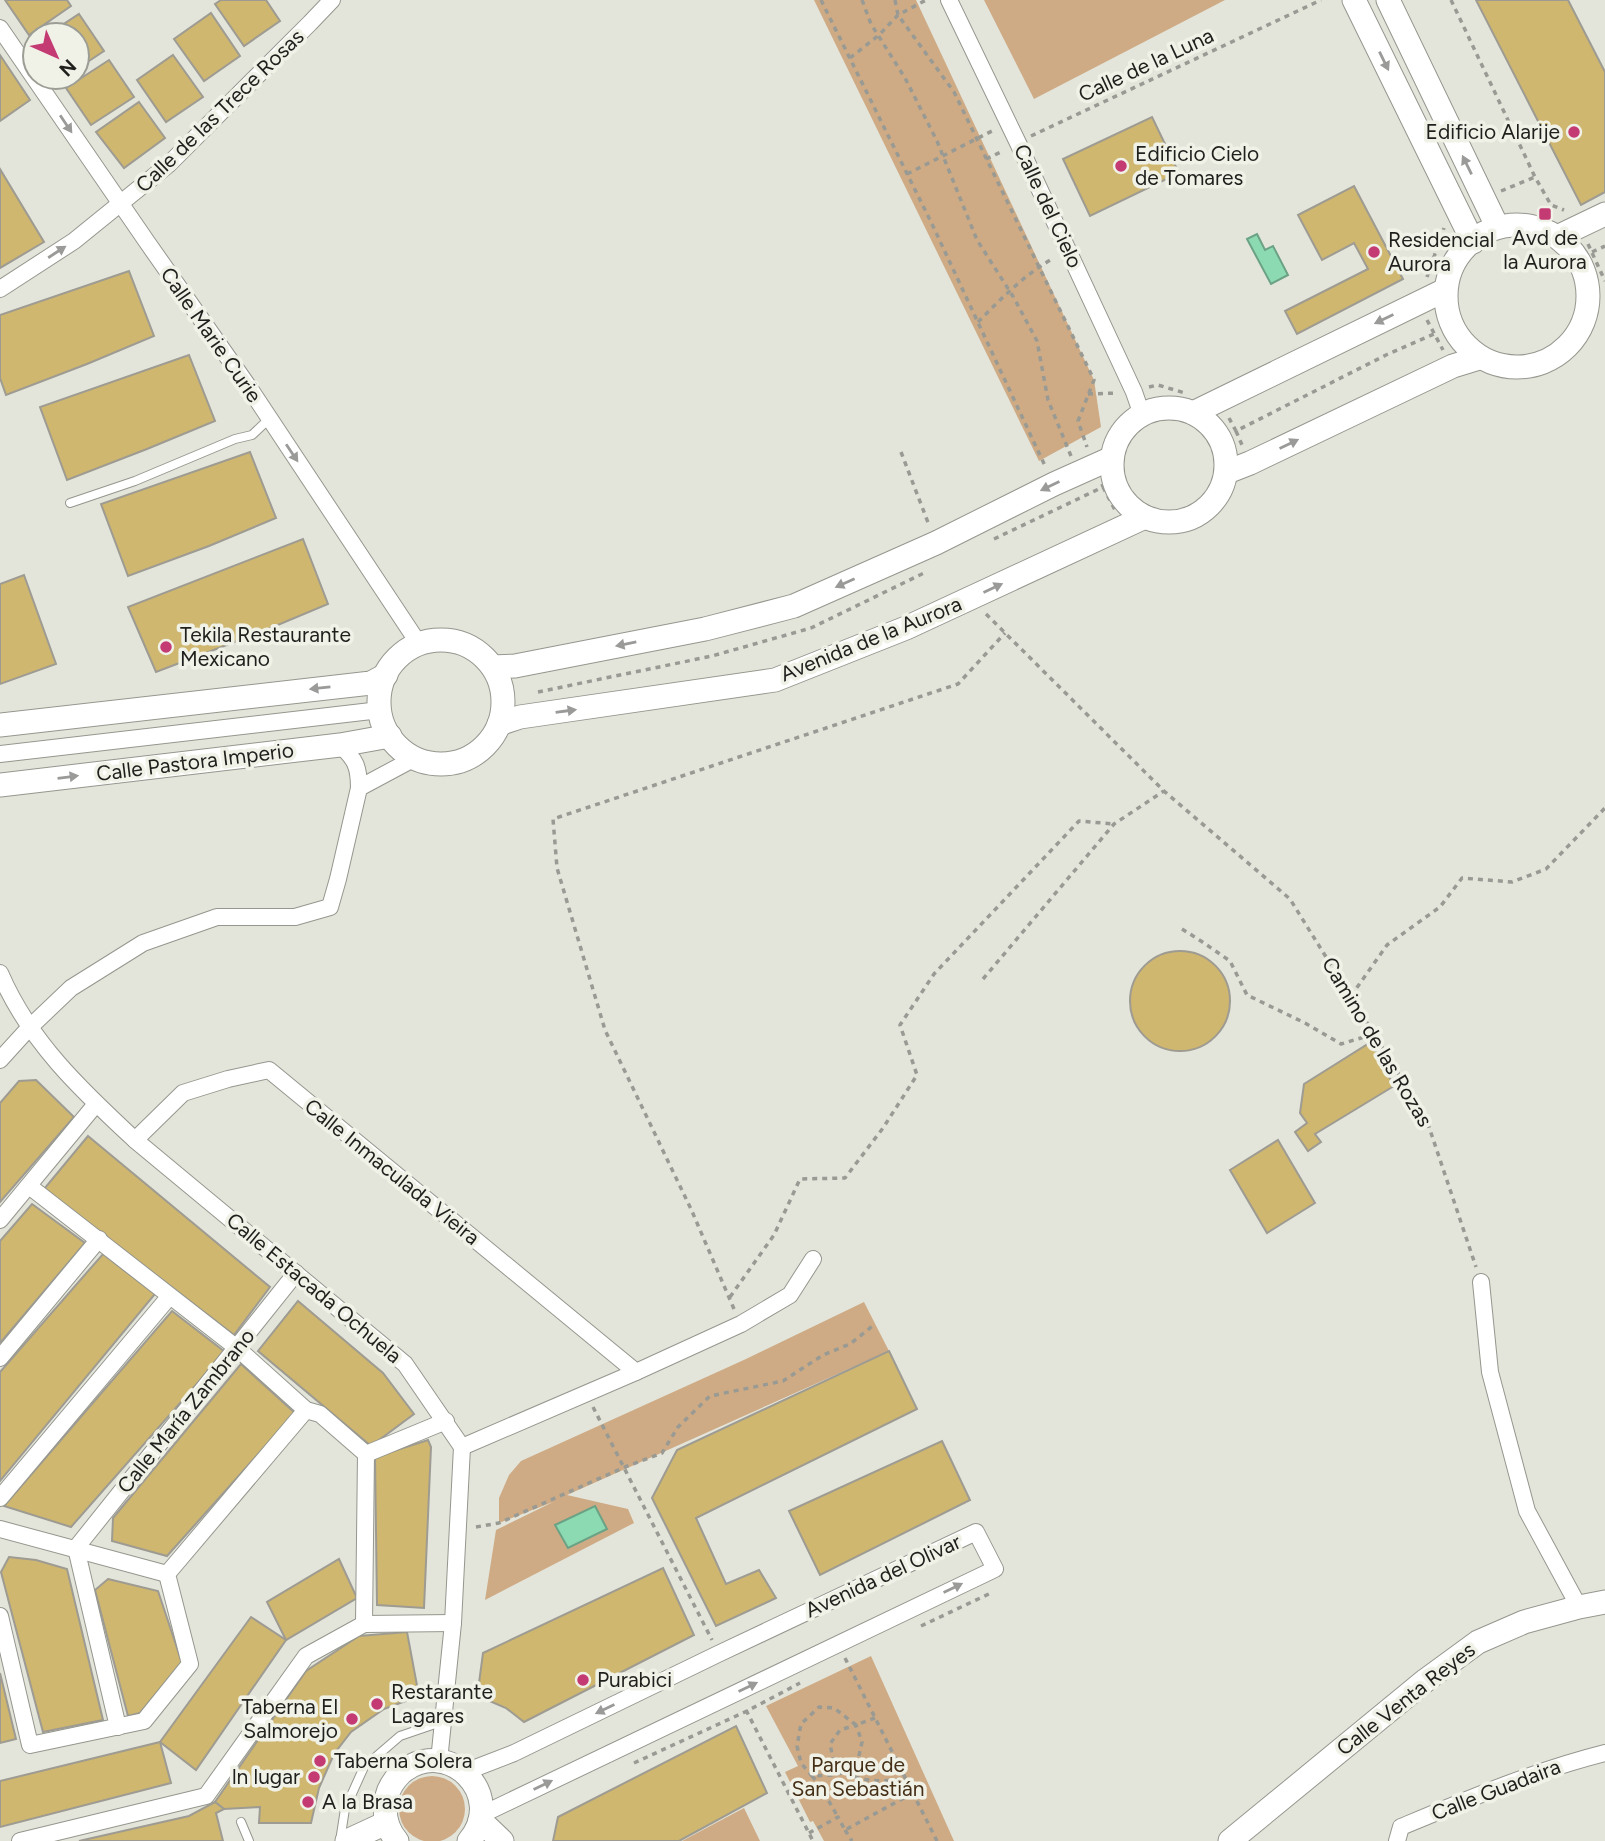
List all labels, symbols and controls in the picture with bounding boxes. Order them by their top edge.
north arrow [21,21,91,91]
street label: Calle de la Luna [1074,22,1217,107]
street label: Calle de las Trece Rosas [130,24,309,197]
one-way arrow [1379,51,1390,71]
text: N [54,54,81,81]
one-way arrow [59,115,73,133]
place label: Edificio Alarije [1426,119,1560,144]
marker: Edificio Alarije [1566,124,1582,140]
street label: Calle del Cielo [1009,140,1088,272]
place label: Edificio Cielo de Tomares [1135,141,1259,190]
one-way arrow [1461,155,1473,175]
marker: Edificio Cielo de Tomares [1113,158,1129,174]
marker: Avd de la Aurora [1537,206,1553,222]
place label: Avd de la Aurora [1503,225,1587,274]
place label: Residencial Aurora [1388,227,1494,276]
marker: Residencial Aurora [1366,244,1382,260]
one-way arrow [47,245,67,258]
street label: Calle Marie Curie [156,262,267,407]
one-way arrow [1374,314,1394,325]
one-way arrow [1279,438,1299,450]
one-way arrow [286,443,299,463]
one-way arrow [1040,481,1060,492]
one-way arrow [834,578,855,589]
one-way arrow [983,582,1003,594]
street label: Avenida de la Aurora [776,591,965,686]
place label: Tekila Restaurante Mexicano [180,622,351,671]
marker: Tekila Restaurante Mexicano [158,639,174,655]
one-way arrow [615,639,637,650]
one-way arrow [309,683,331,694]
one-way arrow [555,705,577,716]
street label: Calle Pastora Imperio [95,737,295,786]
one-way arrow [57,771,79,782]
street label: Camino de las Rozas [1317,953,1438,1131]
street label: Calle Inmaculada Vieira [300,1093,485,1250]
street label: Calle Estacada Ochuela [222,1207,407,1368]
street label: Calle María Zambrano [112,1323,260,1498]
street label: Avenida del Olivar [801,1529,965,1623]
one-way arrow [943,1583,963,1594]
street label: Calle Venta Reyes [1331,1637,1480,1760]
place label: Purabici [597,1667,672,1692]
marker: Purabici [575,1672,591,1688]
place label: Restarante Lagares [391,1679,493,1728]
one-way arrow [738,1681,758,1692]
place label: Taberna El Salmorejo [241,1694,338,1743]
marker: Restarante Lagares [369,1696,385,1712]
one-way arrow [595,1703,615,1715]
marker: Taberna El Salmorejo [344,1711,360,1727]
place label: Taberna Solera [334,1748,472,1773]
park label: Parque de San Sebastián [792,1752,924,1801]
marker: Taberna Solera [312,1753,328,1769]
street label: Calle Guadaira [1428,1754,1564,1826]
place label: ln lugar [232,1764,300,1789]
marker: ln lugar [306,1769,322,1785]
one-way arrow [533,1780,553,1791]
place label: A la Brasa [322,1789,413,1814]
marker: A la Brasa [300,1794,316,1810]

